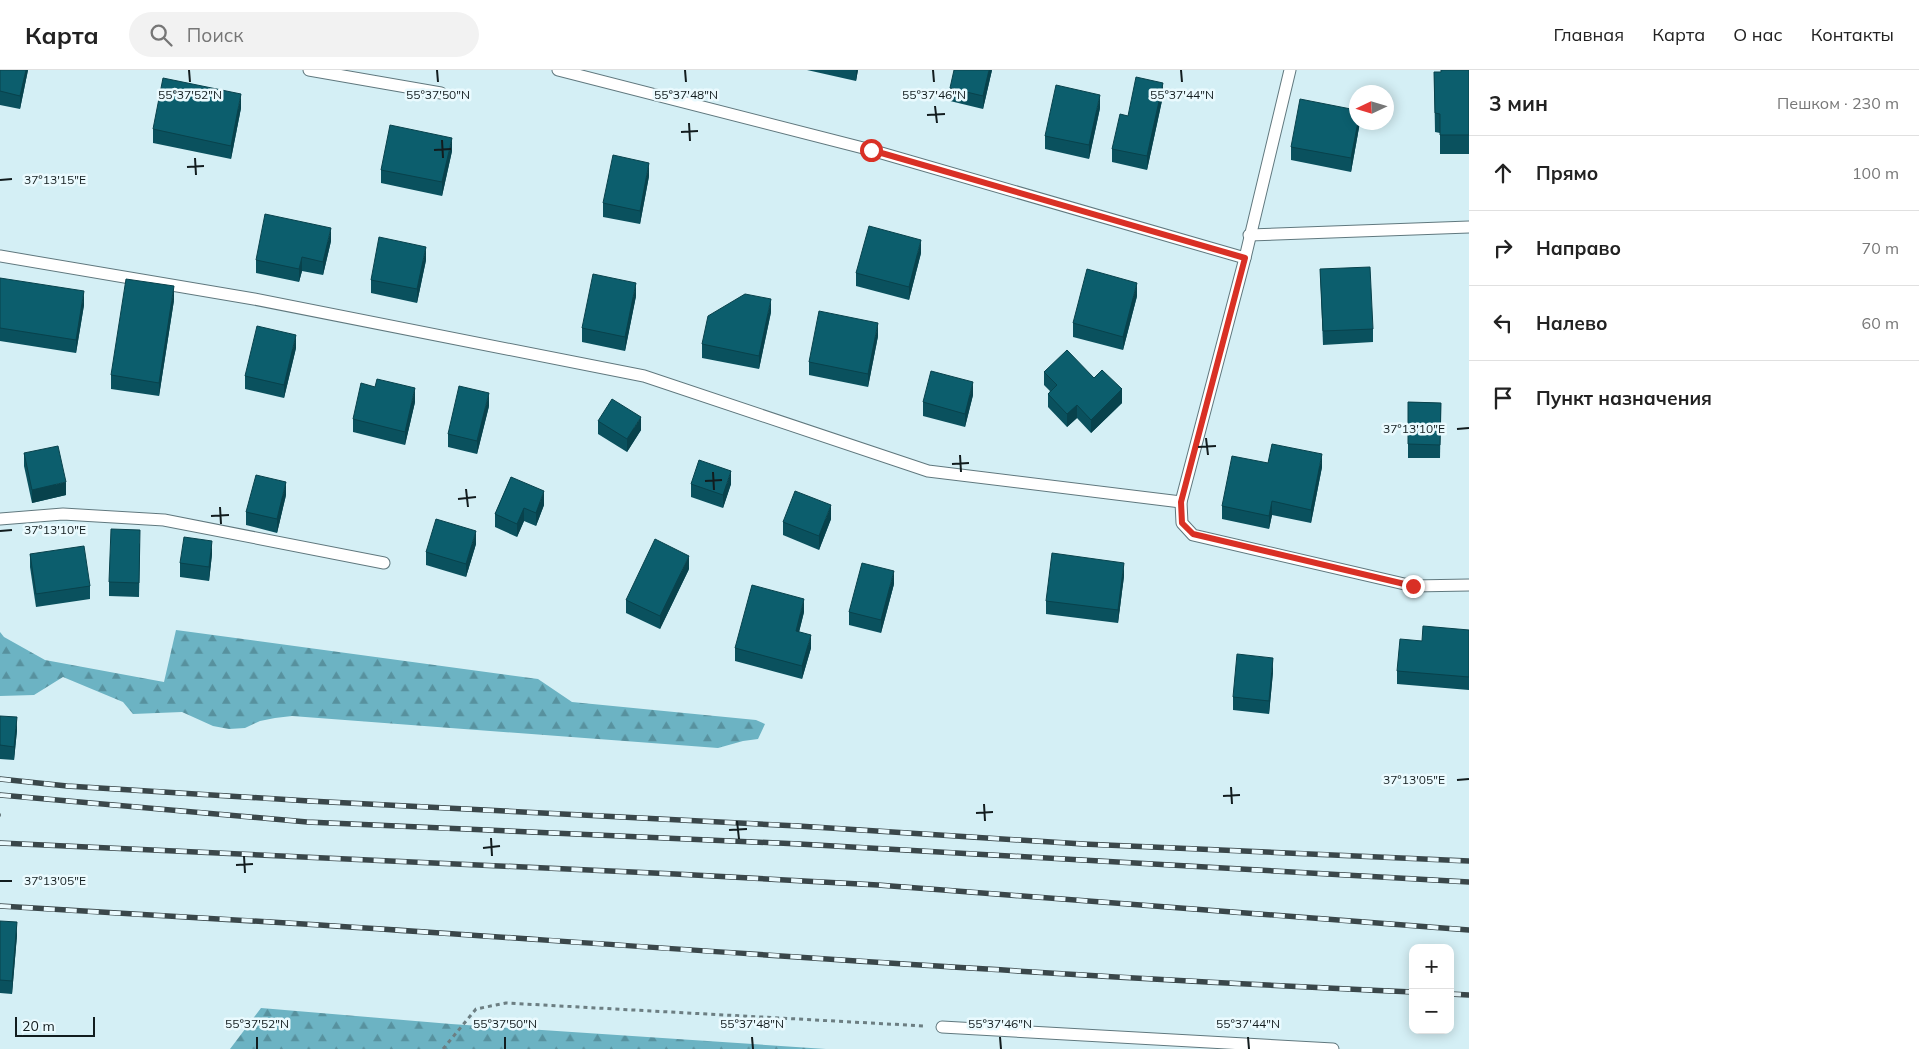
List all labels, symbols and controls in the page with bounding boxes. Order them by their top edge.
search box [129,12,479,57]
text: Карта [25,20,99,50]
icon: search [147,21,175,49]
text: Поиск [187,23,244,47]
text: Главная [1554,23,1624,46]
text: Карта [1652,23,1705,46]
text: О нас [1733,23,1783,46]
text: Контакты [1811,23,1894,46]
north arrow [1349,85,1394,130]
text: 55°37'52"N [158,87,222,102]
text: 55°37'50"N [406,87,470,102]
text: 55°37'48"N [654,87,718,102]
text: 55°37'46"N [902,87,966,102]
text: 55°37'44"N [1150,87,1214,102]
text: 3 мин [1489,90,1548,116]
text: Пешком · 230 m [1777,93,1899,113]
route start [860,139,883,162]
icon: ahead [1489,159,1517,187]
text: Прямо [1536,161,1598,185]
text: 100 m [1852,163,1899,183]
text: 37°13'15"E [24,172,86,187]
icon: right [1489,234,1517,262]
text: Направо [1536,236,1621,260]
text: 70 m [1862,238,1899,258]
icon: left [1489,309,1517,337]
text: Налево [1536,311,1608,335]
text: 60 m [1862,313,1899,333]
icon: arrive [1489,384,1517,412]
text: Пункт назначения [1536,386,1712,410]
text: 37°13'10"E [1383,421,1445,436]
text: 37°13'10"E [24,522,86,537]
route end [1402,575,1425,598]
text: 37°13'05"E [1383,772,1445,787]
text: 37°13'05"E [24,873,86,888]
map controls [1409,944,1454,1034]
button: + [1409,944,1454,989]
button: − [1409,989,1454,1034]
scale bar [15,1014,95,1037]
text: 55°37'52"N [225,1016,289,1031]
text: 55°37'50"N [473,1016,537,1031]
text: 55°37'48"N [720,1016,784,1031]
text: 55°37'46"N [968,1016,1032,1031]
text: 55°37'44"N [1216,1016,1280,1031]
text: 20 m [22,1017,55,1035]

